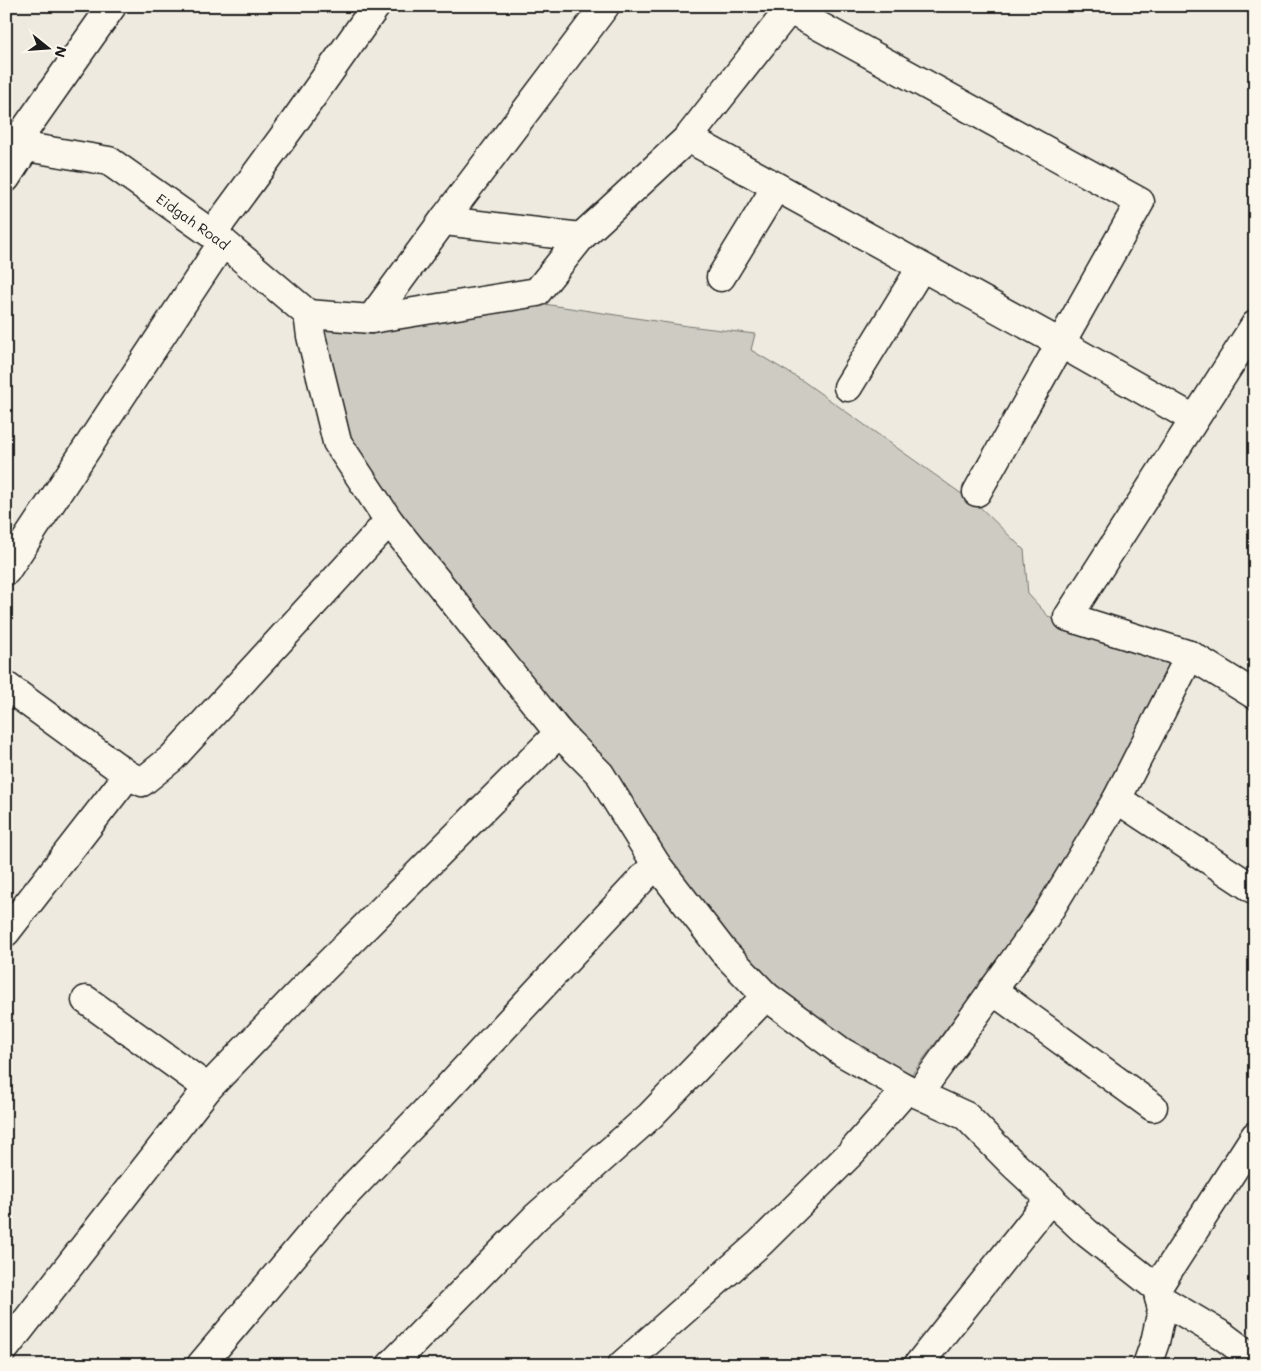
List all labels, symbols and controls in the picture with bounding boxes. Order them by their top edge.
north arrow [22,22,72,72]
text: N [50,44,72,60]
street label: Eidgah Road [153,188,234,253]

